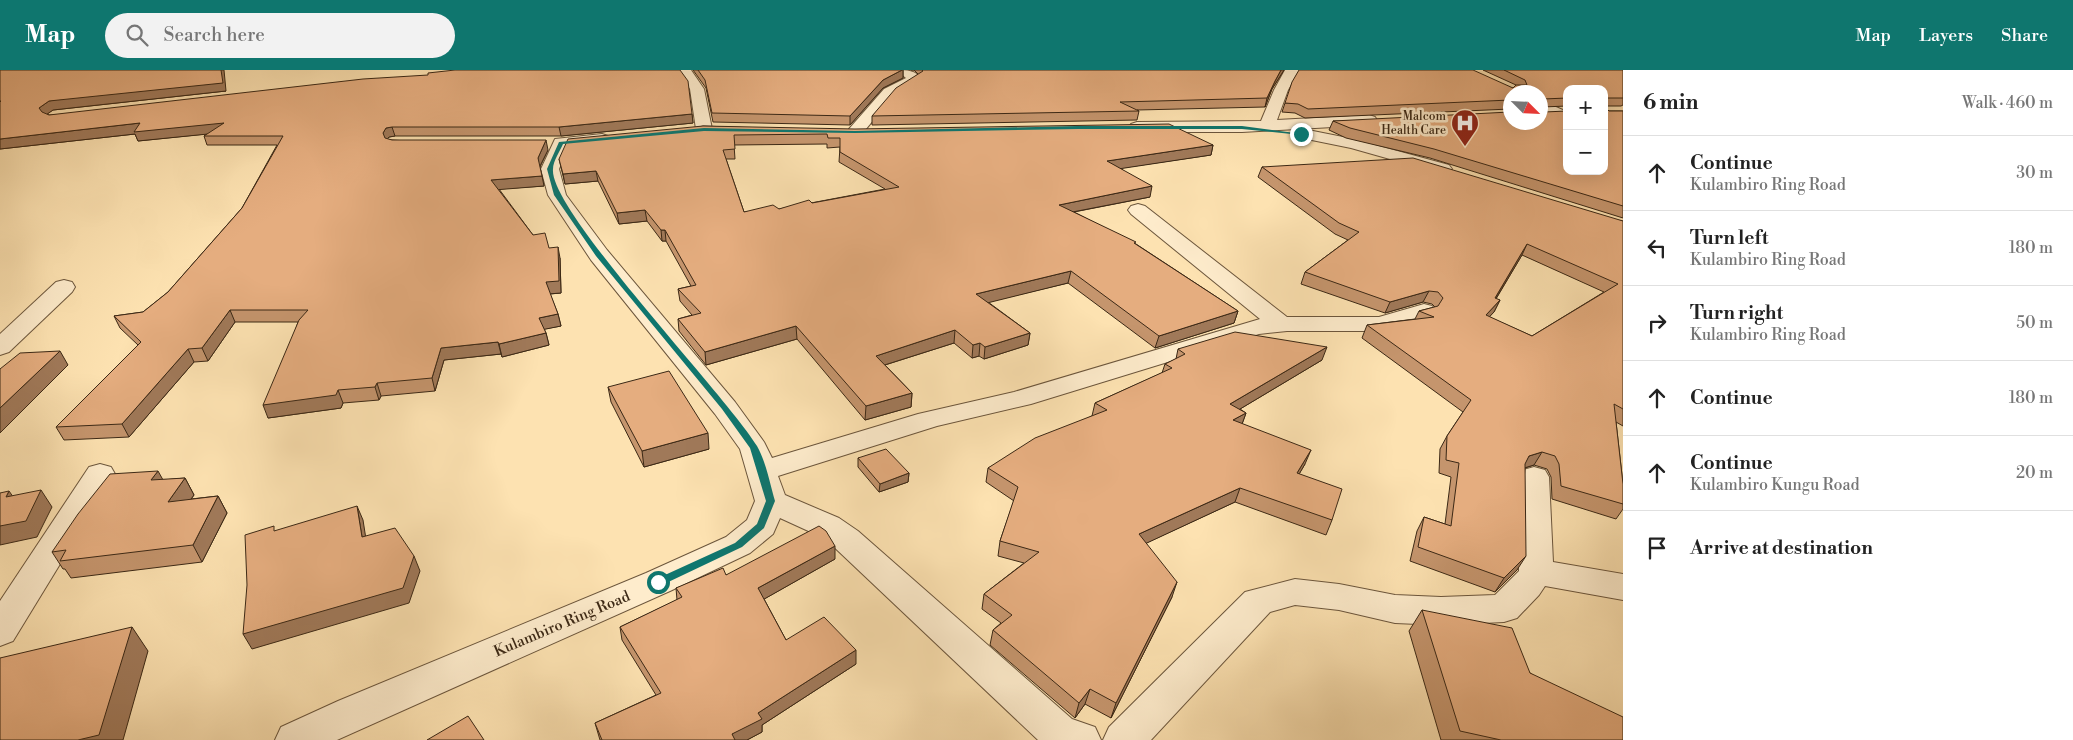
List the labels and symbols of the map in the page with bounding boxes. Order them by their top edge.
north arrow [1503,85,1548,130]
hospital icon: Malcom Health Care [1450,108,1480,147]
place label: Malcom Health Care [1381,109,1446,138]
route end [1290,123,1313,146]
route start [647,571,670,594]
street label: Kulambiro Ring Road [491,587,633,661]

